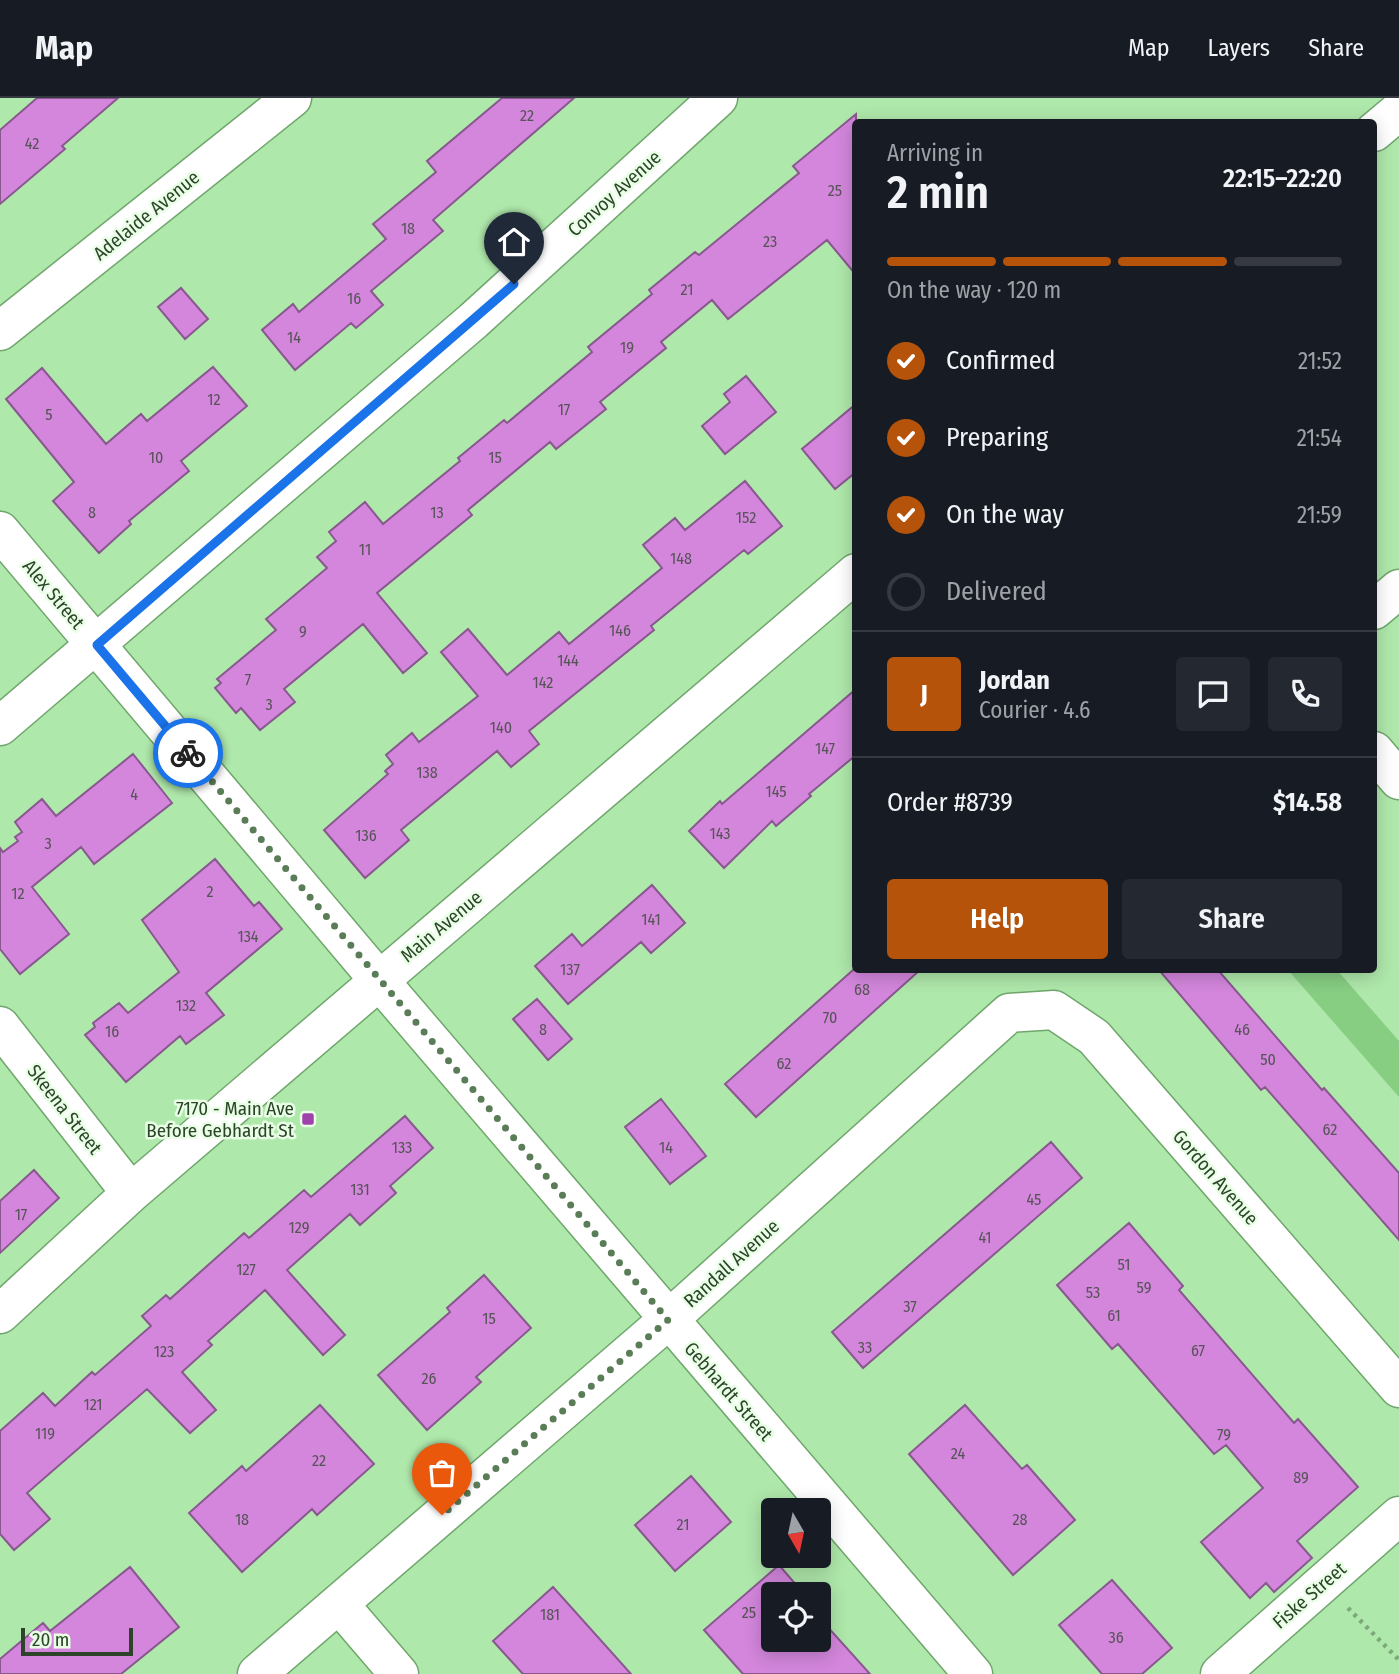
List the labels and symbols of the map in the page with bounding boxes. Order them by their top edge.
house number: 22 [520,106,534,125]
house number: 42 [25,134,39,153]
street label: Convoy Avenue [563,146,666,241]
street label: Adelaide Avenue [89,166,204,265]
house number: 25 [828,181,842,200]
pin [484,212,544,284]
house number: 18 [401,219,415,238]
house number: 23 [763,232,777,251]
house number: 21 [681,280,693,299]
house number: 16 [347,289,361,308]
house number: 14 [287,328,301,347]
house number: 19 [620,338,634,357]
house number: 12 [207,390,221,409]
house number: 17 [558,400,571,419]
house number: 5 [45,405,53,424]
house number: 10 [149,448,163,467]
house number: 15 [488,448,502,467]
house number: 8 [88,503,96,522]
house number: 13 [430,503,444,522]
house number: 152 [736,508,756,527]
house number: 11 [359,540,371,559]
house number: 148 [670,549,692,568]
street label: Alex Street [18,555,90,634]
house number: 146 [609,621,631,640]
house number: 9 [299,622,307,641]
house number: 144 [557,651,579,670]
house number: 7 [245,670,252,689]
house number: 142 [533,673,553,692]
house number: 3 [265,695,273,714]
courier [153,718,223,788]
house number: 140 [490,718,512,737]
house number: 147 [815,739,836,758]
house number: 138 [416,763,438,782]
house number: 145 [765,782,787,801]
house number: 4 [130,785,138,804]
house number: 143 [710,824,730,843]
house number: 136 [355,826,377,845]
house number: 3 [44,834,52,853]
house number: 2 [206,882,214,901]
house number: 12 [11,884,25,903]
street label: Main Avenue [396,886,487,967]
house number: 141 [641,910,661,929]
house number: 134 [237,927,259,946]
house number: 137 [560,960,580,979]
house number: 68 [854,980,870,999]
house number: 132 [176,996,196,1015]
house number: 70 [823,1008,837,1027]
house number: 8 [539,1020,547,1039]
house number: 46 [1234,1020,1250,1039]
house number: 16 [105,1022,119,1041]
house number: 50 [1260,1050,1276,1069]
house number: 62 [777,1054,791,1073]
street label: Skeena Street [22,1060,107,1159]
place label: 7170 - Main Ave Before Gebhardt St [146,1097,295,1142]
marker: 7170 - Main Ave Before Gebhardt St [300,1111,316,1127]
house number: 62 [1323,1120,1337,1139]
street label: Gordon Avenue [1168,1125,1263,1230]
house number: 133 [392,1138,412,1157]
house number: 14 [659,1138,673,1157]
house number: 131 [350,1180,370,1199]
house number: 45 [1027,1190,1041,1209]
house number: 17 [15,1205,28,1224]
street label: Randall Avenue [679,1215,784,1312]
house number: 129 [289,1218,310,1237]
house number: 41 [978,1228,992,1247]
house number: 51 [1118,1255,1130,1274]
house number: 127 [236,1260,256,1279]
house number: 59 [1137,1278,1152,1297]
house number: 53 [1086,1283,1100,1302]
house number: 37 [903,1297,917,1316]
house number: 61 [1107,1306,1121,1325]
house number: 15 [482,1309,496,1328]
street label: Gebhardt Street [679,1337,778,1446]
house number: 33 [858,1338,872,1357]
house number: 67 [1191,1341,1206,1360]
house number: 123 [154,1342,174,1361]
house number: 26 [422,1369,437,1388]
house number: 121 [83,1395,103,1414]
house number: 119 [35,1424,55,1443]
house number: 79 [1217,1425,1231,1444]
pin [412,1443,472,1515]
house number: 24 [951,1444,965,1463]
house number: 22 [312,1451,326,1470]
house number: 89 [1293,1468,1309,1487]
north arrow [761,1498,831,1568]
house number: 18 [235,1510,249,1529]
house number: 28 [1012,1510,1028,1529]
house number: 21 [677,1515,689,1534]
street label: Fiske Street [1268,1557,1351,1634]
house number: 25 [742,1603,756,1622]
house number: 181 [540,1605,560,1624]
scale bar [21,1625,133,1657]
house number: 36 [1108,1628,1124,1647]

